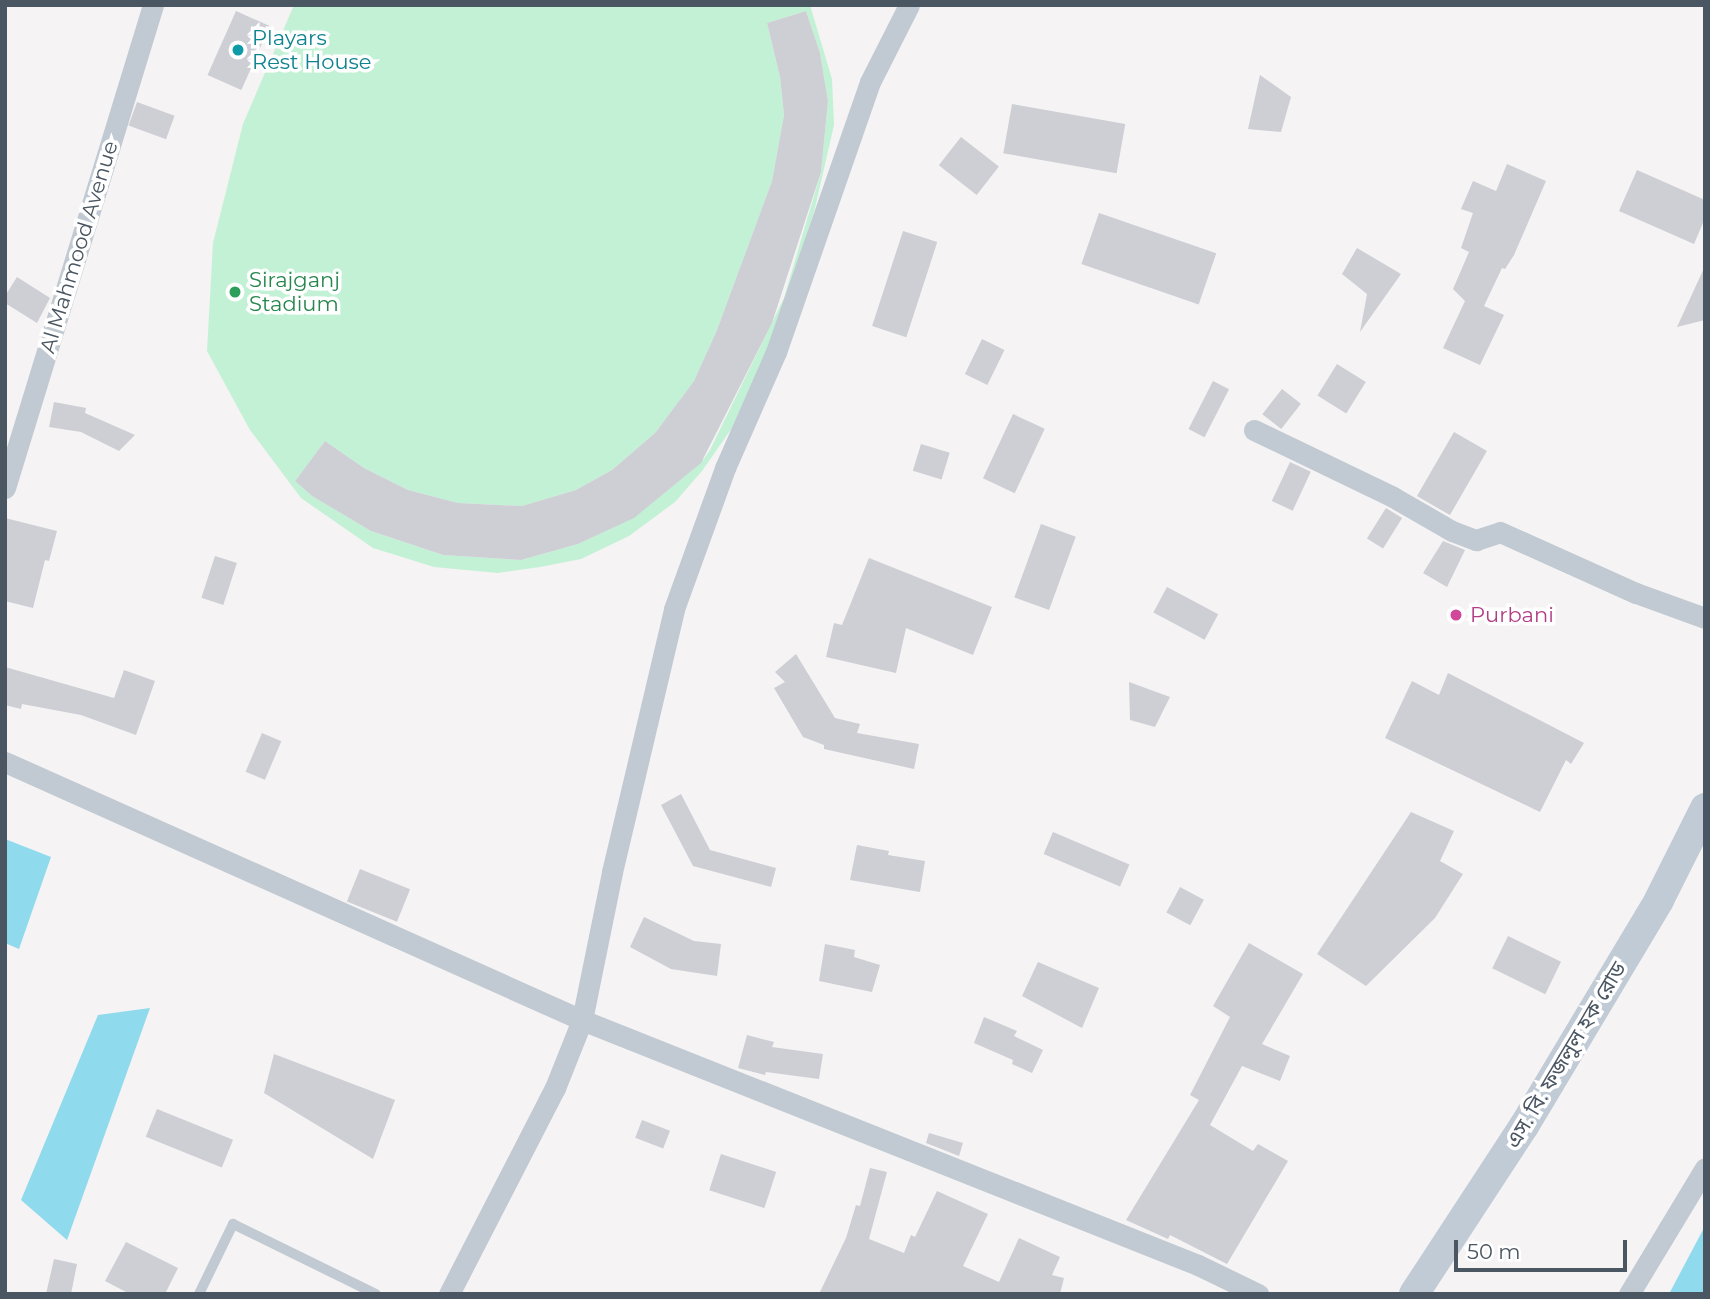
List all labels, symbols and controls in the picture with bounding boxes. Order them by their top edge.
place label: Playars Rest House [252,25,371,75]
marker: Playars Rest House [230,42,246,58]
street label: Al Mahmood Avenue [35,138,123,356]
place label: Sirajganj Stadium [249,267,340,317]
marker: Sirajganj Stadium [227,284,243,300]
place label: Purbani [1470,602,1554,628]
marker: Purbani [1448,607,1464,623]
street label: এস. বি. ফজলুল হক রোড [1500,957,1632,1153]
scale bar [1458,1226,1631,1270]
text: 50 m [1467,1239,1521,1264]

